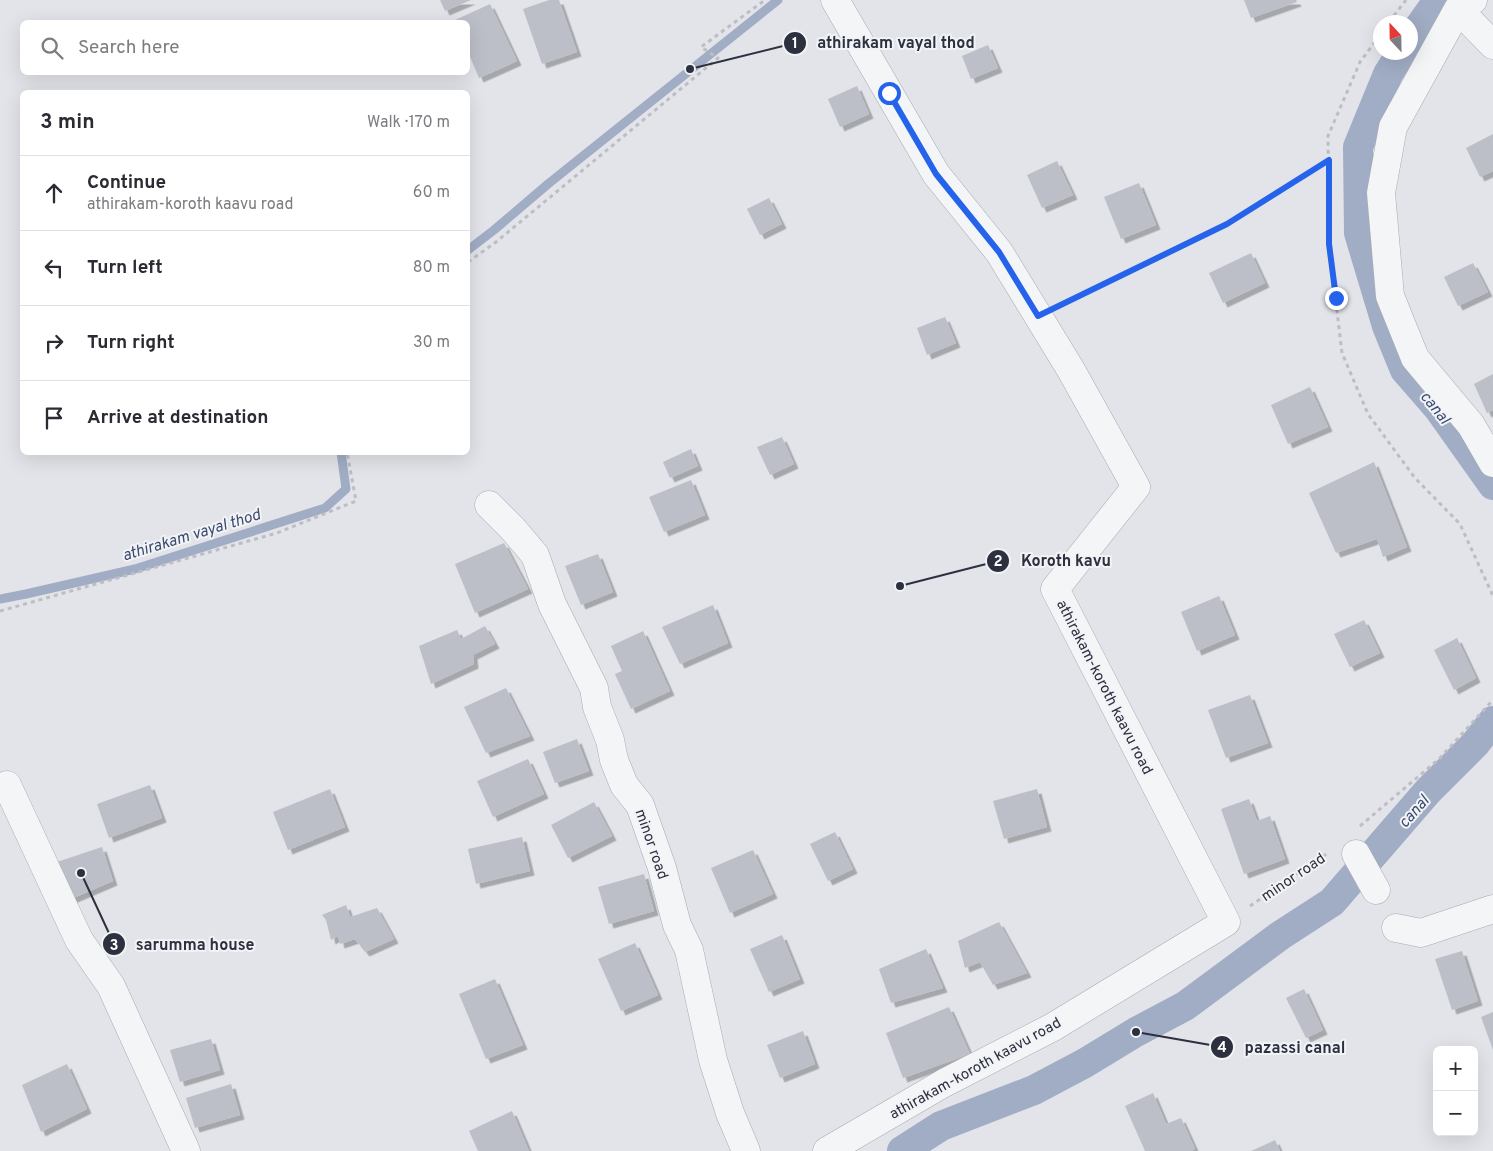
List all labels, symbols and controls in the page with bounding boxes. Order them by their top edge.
north arrow [1373,15,1418,60]
search box [20,20,470,75]
callout: athirakam vayal thod [782,27,985,58]
icon: search [38,34,66,62]
text: athirakam vayal thod [817,34,975,54]
text: 1 [792,35,798,54]
text: Search here [78,36,180,60]
route start [878,82,901,105]
text: 3 min [40,109,95,136]
text: Walk · 170 m [367,113,450,133]
text: Continue [87,171,166,195]
icon: ahead [40,179,68,207]
text: 60 m [413,183,450,203]
text: athirakam-koroth kaavu road [87,195,293,215]
icon: left [40,254,68,282]
text: Turn left [87,256,163,280]
text: 80 m [413,258,450,278]
route end [1325,287,1348,310]
icon: right [40,329,68,357]
text: Turn right [87,331,175,355]
text: 30 m [413,333,450,353]
water label: canal [1415,388,1454,430]
icon: arrive [40,404,68,432]
text: Arrive at destination [87,406,268,430]
water label: athirakam vayal thod [120,505,264,566]
callout: Koroth kavu [986,545,1121,576]
text: Koroth kavu [1021,552,1111,572]
text: 2 [993,553,1003,572]
street label: athirakam-koroth kaavu road [1051,597,1156,778]
water label: canal [1395,791,1435,833]
street label: minor road [630,807,672,882]
street label: minor road [1258,850,1330,907]
callout: sarumma house [101,929,265,960]
text: sarumma house [136,936,254,956]
text: 3 [110,937,119,956]
street label: athirakam-koroth kaavu road [886,1014,1065,1125]
callout: pazassi canal [1210,1031,1356,1062]
text: 4 [1217,1039,1227,1058]
text: pazassi canal [1245,1039,1345,1059]
map controls [1433,1046,1478,1136]
button: + [1433,1046,1478,1091]
button: − [1433,1091,1478,1136]

